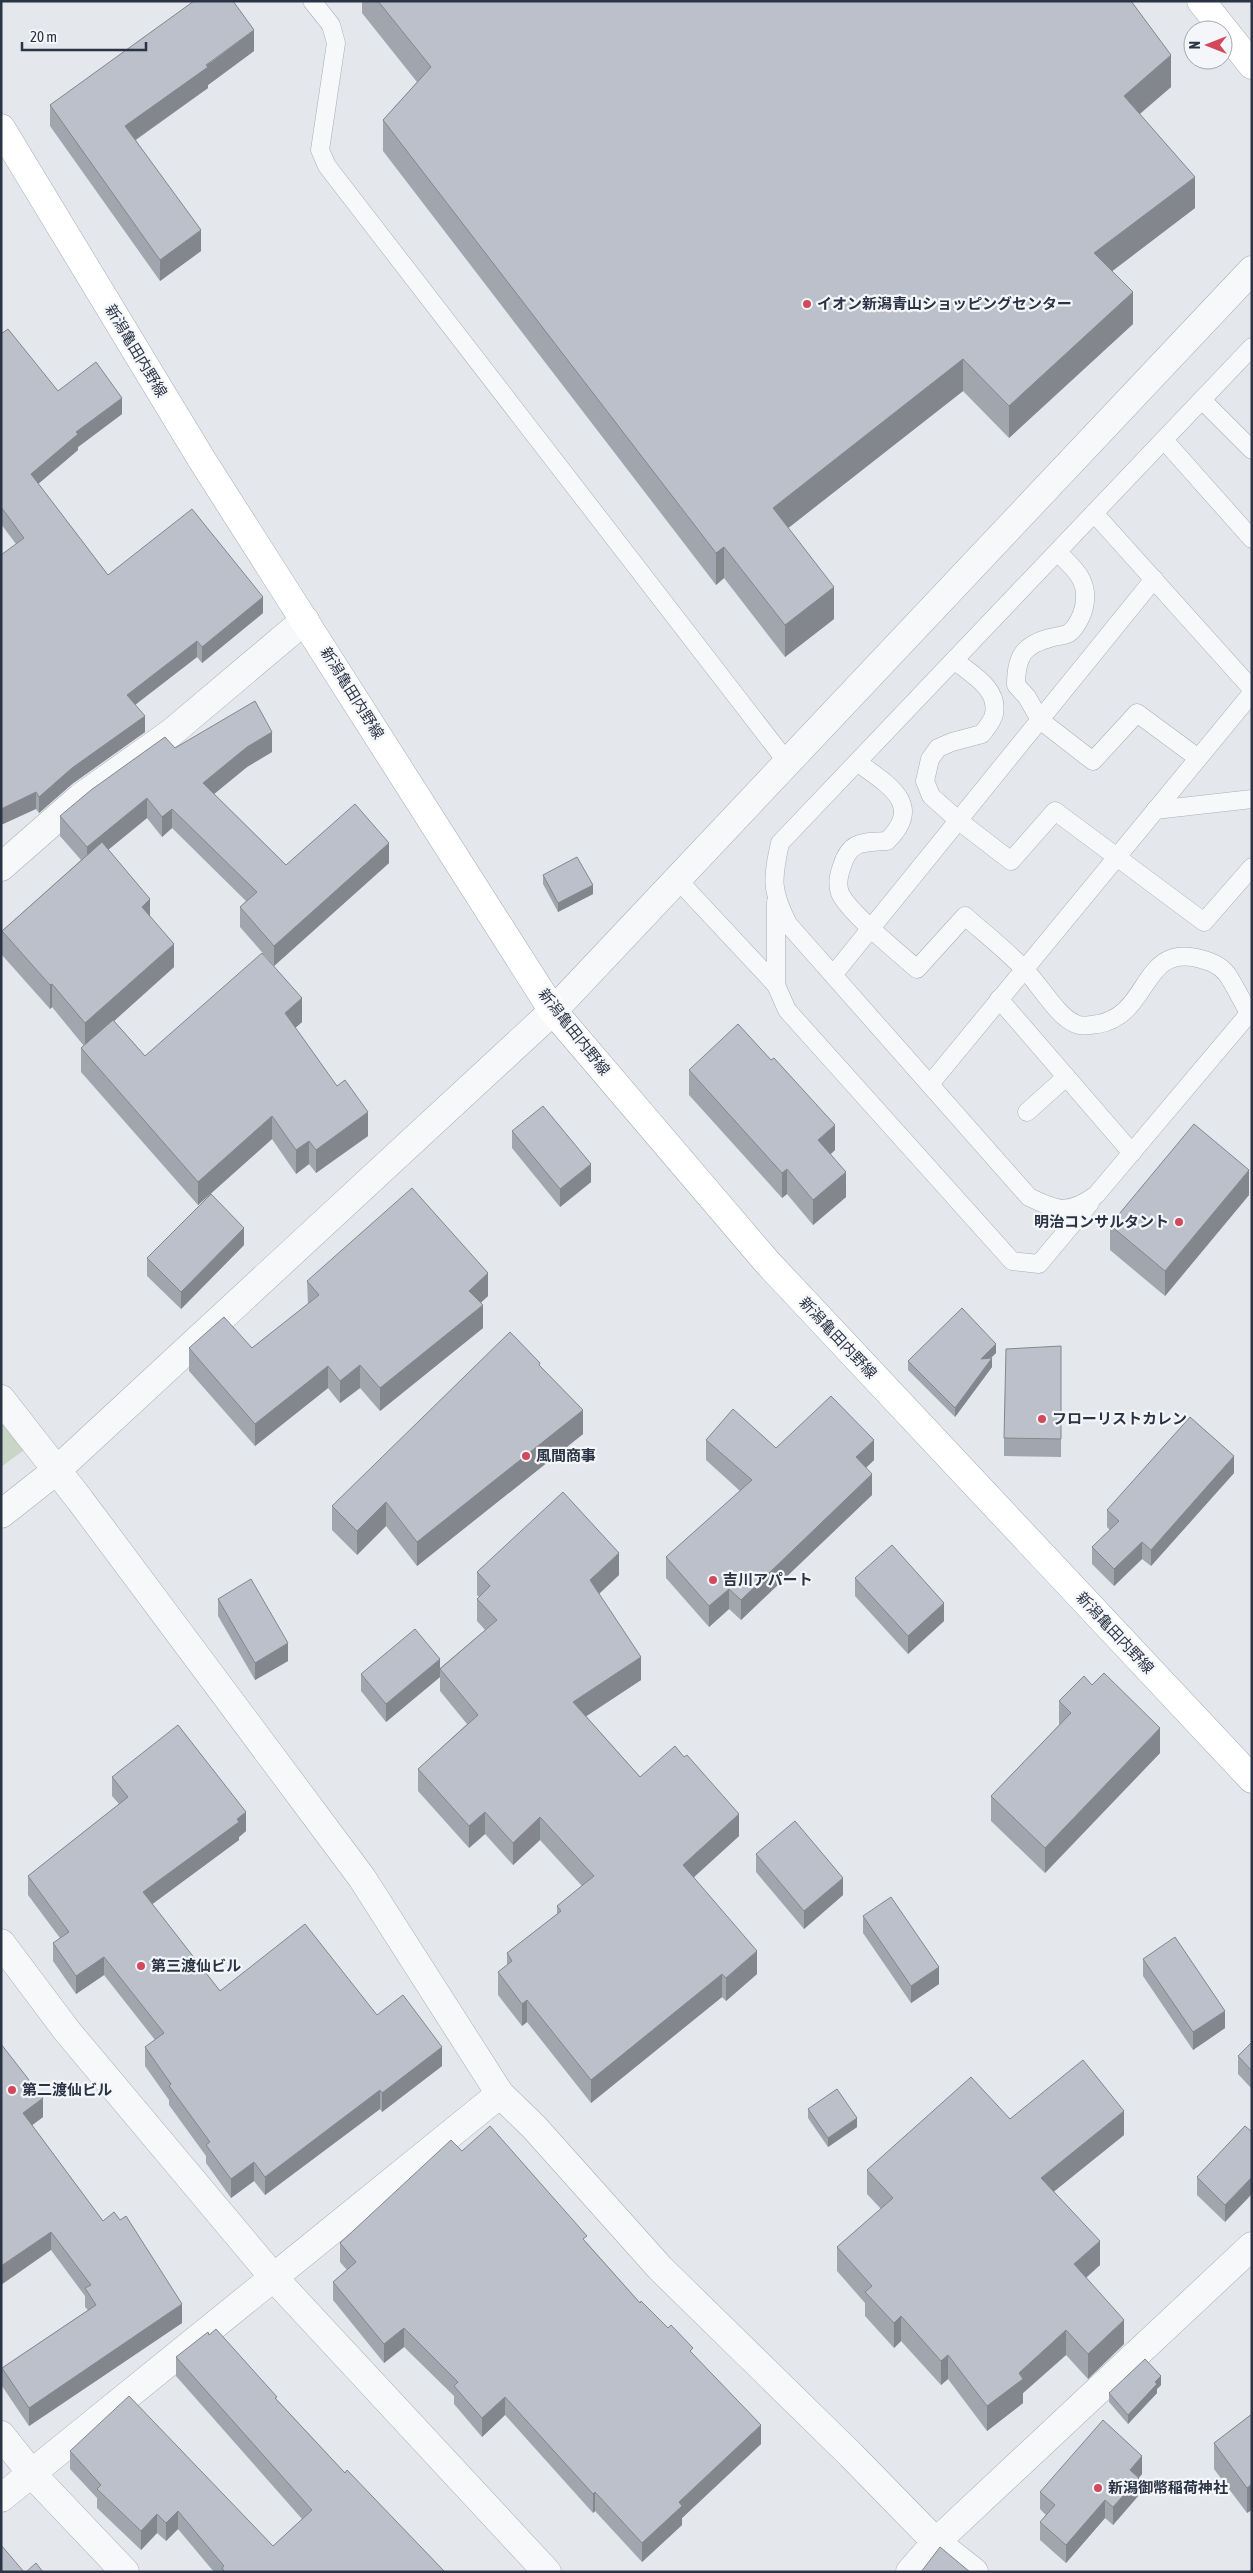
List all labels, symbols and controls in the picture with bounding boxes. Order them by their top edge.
scale bar [22,20,146,52]
north arrow [1183,20,1233,70]
text: 20 m [30,28,57,45]
text: N [1187,41,1203,49]
place label: イオン新潟青山ショッピングセンター [817,295,1072,312]
marker: イオン新潟青山ショッピングセンター [801,298,813,310]
street label: 新潟亀田内野線 [102,301,171,400]
street label: 新潟亀田内野線 [317,644,387,742]
street label: 新潟亀田内野線 [535,985,613,1078]
place label: 明治コンサルタント [1034,1213,1169,1230]
marker: 明治コンサルタント [1173,1216,1185,1228]
street label: 新潟亀田内野線 [796,1293,880,1382]
place label: フローリストカレン [1052,1410,1187,1427]
marker: フローリストカレン [1036,1413,1048,1425]
place label: 風間商事 [536,1447,596,1464]
marker: 風間商事 [520,1450,532,1462]
place label: 吉川アパート [723,1571,813,1588]
marker: 吉川アパート [707,1574,719,1586]
street label: 新潟亀田内野線 [1073,1588,1157,1677]
place label: 第三渡仙ビル [151,1957,241,1974]
marker: 第三渡仙ビル [135,1960,147,1972]
place label: 第二渡仙ビル [22,2081,112,2098]
marker: 第二渡仙ビル [6,2084,18,2096]
place label: 新潟御幣稲荷神社 [1108,2479,1228,2496]
marker: 新潟御幣稲荷神社 [1092,2482,1104,2494]

